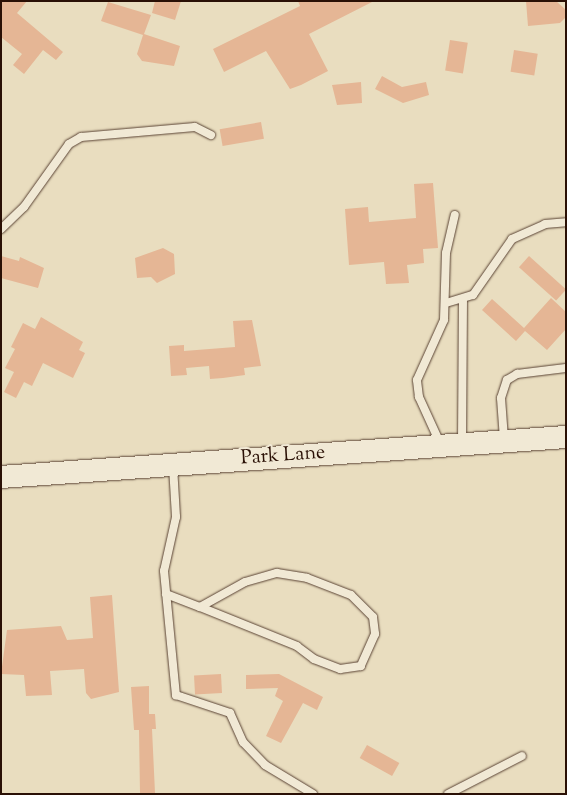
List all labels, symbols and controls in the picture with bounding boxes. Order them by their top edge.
street label: Park Lane [240,441,326,471]

